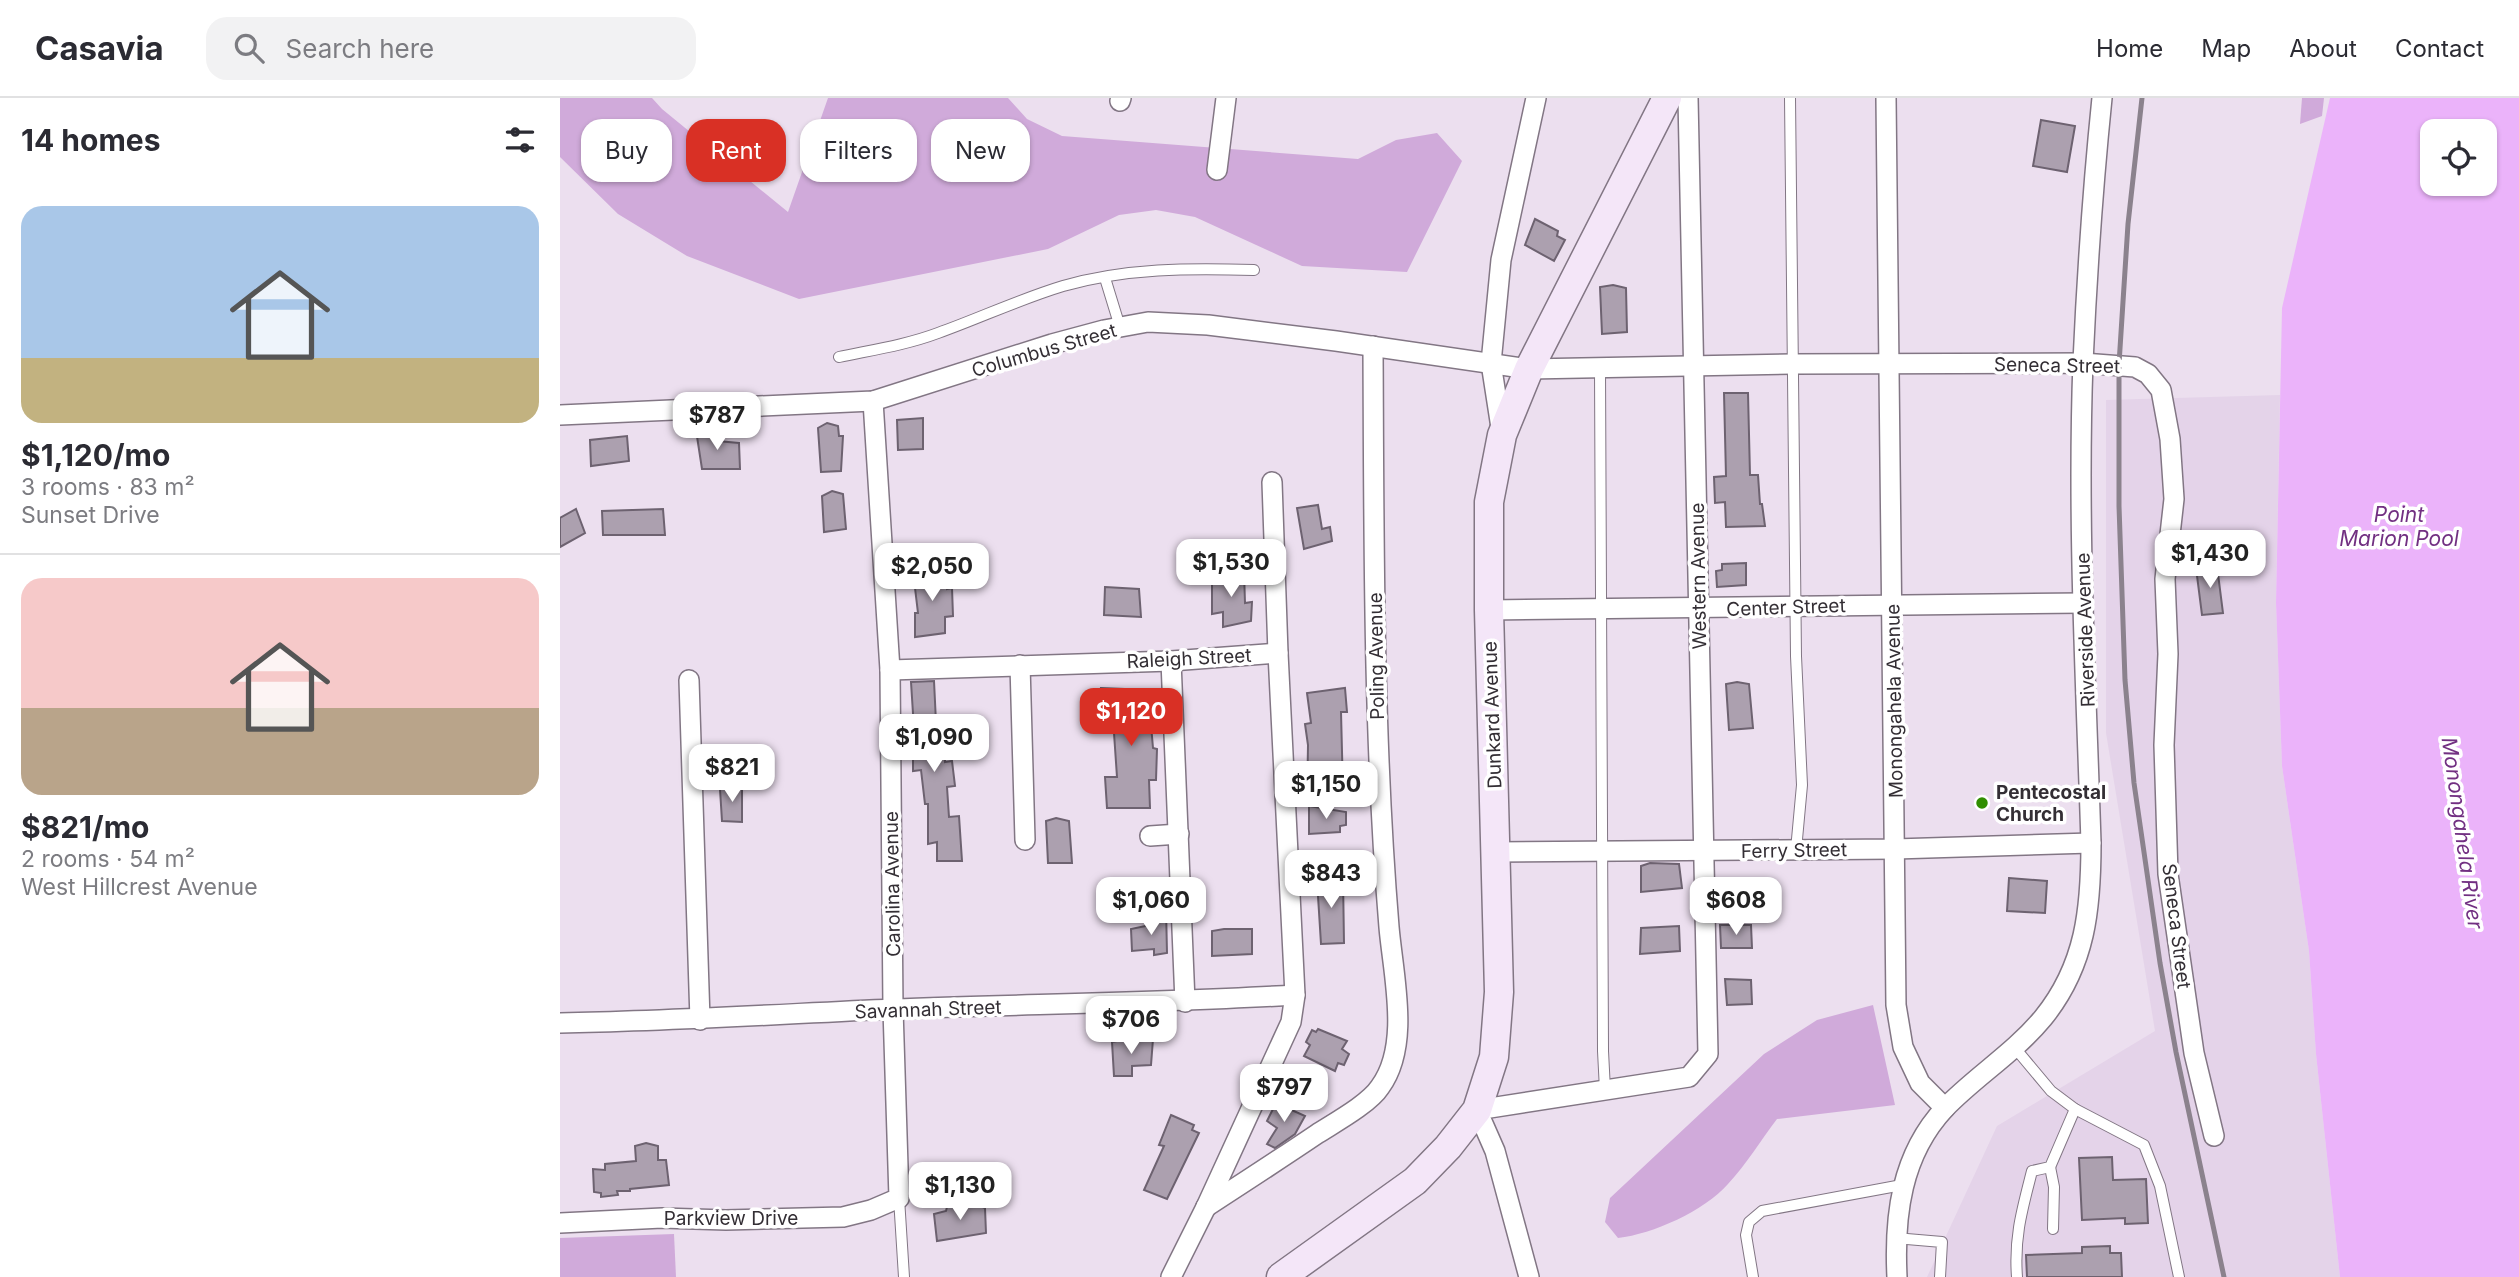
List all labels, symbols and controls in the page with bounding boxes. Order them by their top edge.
search box [206,17,696,80]
text: Casavia [35,28,164,68]
icon: search [230,29,268,67]
text: Search here [286,33,434,64]
text: Home [2096,34,2163,63]
text: Map [2201,34,2251,63]
text: About [2289,34,2357,63]
text: Contact [2395,34,2484,63]
chip: Buy [581,119,672,182]
chip: Rent [686,119,786,182]
chip: Filters [800,119,917,182]
chip: New [931,119,1030,182]
map controls [2420,119,2497,196]
button: locate [2420,119,2497,196]
icon: filters [501,121,539,159]
text: 14 homes [21,122,160,158]
icon: home [217,252,343,378]
street label: Columbus Street [969,319,1119,382]
street label: Seneca Street [1994,353,2120,378]
pin: $787 [676,392,758,452]
text: $787 [689,401,745,429]
text: $1,120/mo [21,437,170,473]
text: 3 rooms · 83 m² [21,473,195,501]
text: Sunset Drive [21,501,160,529]
street label: Western Avenue [1686,502,1711,650]
water label: Point Marion Pool [2339,502,2460,551]
pin: $1,430 [2153,531,2267,590]
text: $1,430 [2171,539,2249,567]
pin: $1,530 [1174,540,1288,599]
pin: $2,050 [875,544,989,603]
text: $1,530 [1192,548,1270,576]
text: $2,050 [891,552,973,580]
street label: Riverside Avenue [2071,552,2100,708]
street label: Poling Avenue [1364,592,1389,720]
street label: Center Street [1726,594,1846,621]
street label: Monongahela Avenue [1881,604,1908,798]
icon: home [217,624,343,750]
street label: Dunkard Avenue [1478,641,1507,789]
street label: Raleigh Street [1126,644,1252,673]
pin: $1,120 [1074,688,1188,748]
text: $1,120 [1096,697,1166,725]
pin: $1,090 [877,714,991,774]
text: $1,090 [895,723,973,751]
water label: Monongahela River [2437,736,2488,931]
pin: $821 [691,744,773,804]
text: $821 [705,753,759,781]
pin: $1,150 [1269,762,1383,821]
text: $1,150 [1291,770,1361,798]
place label: Pentecostal Church [1996,781,2106,826]
marker: Pentecostal Church [1974,795,1990,811]
text: $821/mo [21,809,149,845]
street label: Carolina Avenue [880,811,905,957]
street label: Ferry Street [1741,838,1847,863]
text: 2 rooms · 54 m² [21,845,195,873]
pin: $843 [1290,850,1372,910]
text: $843 [1301,859,1361,887]
street label: Seneca Street [2157,862,2196,990]
text: West Hillcrest Avenue [21,873,258,901]
pin: $1,060 [1094,878,1208,937]
pin: $608 [1695,878,1777,937]
text: $1,060 [1112,886,1190,914]
text: $608 [1706,886,1766,914]
street label: Savannah Street [854,995,1002,1024]
pin: $706 [1090,996,1172,1056]
text: $706 [1102,1005,1160,1033]
pin: $797 [1243,1065,1325,1124]
text: $797 [1256,1073,1312,1101]
pin: $1,130 [903,1162,1017,1222]
text: $1,130 [925,1171,995,1199]
street label: Parkview Drive [664,1207,798,1230]

